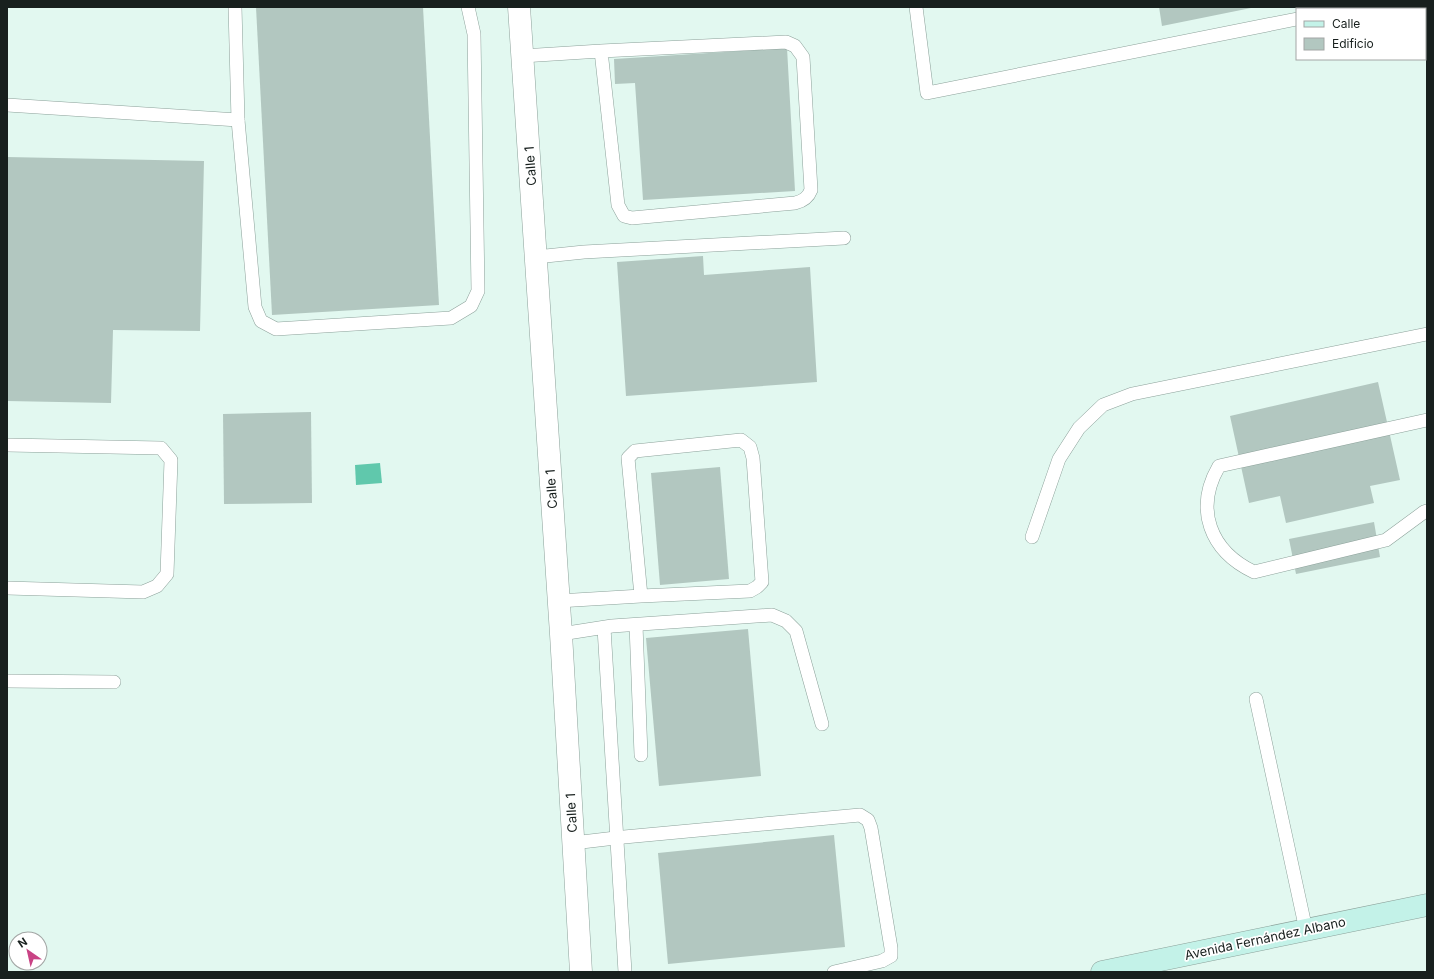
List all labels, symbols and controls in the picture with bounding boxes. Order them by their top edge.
legend [1296,8,1426,60]
text: Calle [1332,16,1360,31]
text: Edificio [1332,36,1374,51]
street label: Calle 1 [521,146,539,186]
street label: Calle 1 [542,469,560,509]
street label: Calle 1 [562,793,580,833]
street label: Avenida Fernández Albano [1183,913,1347,963]
north arrow [8,931,48,971]
text: N [15,935,30,951]

